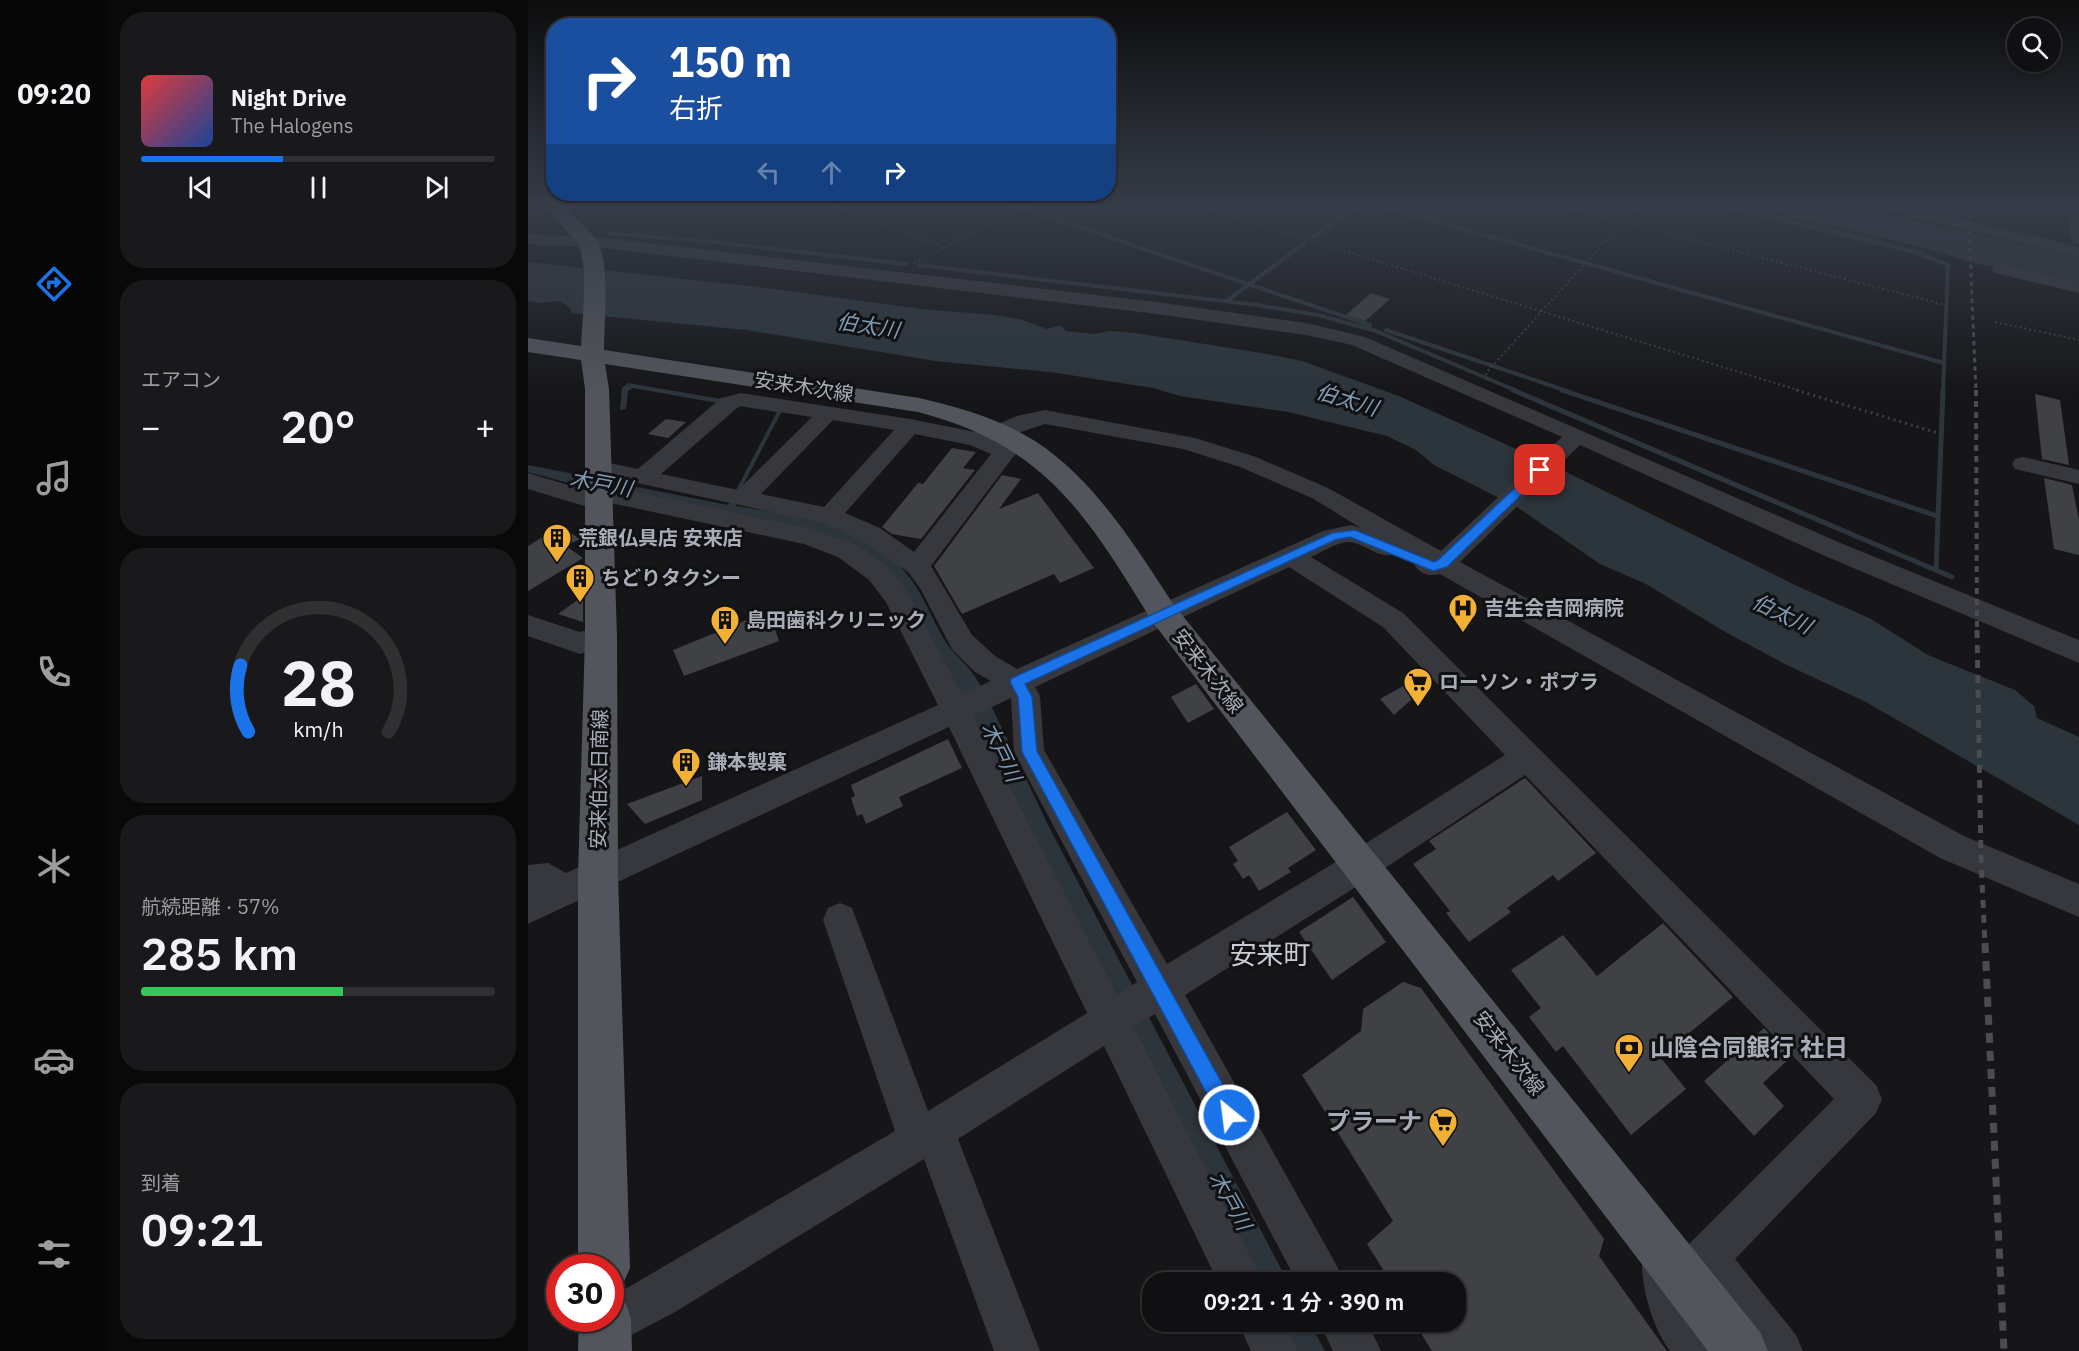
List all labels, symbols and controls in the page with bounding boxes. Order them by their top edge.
map controls [2007,18,2061,72]
button: search [2007,18,2061,72]
text: 150 m [669,34,792,89]
icon: right [570,42,648,120]
text: 09:20 [17,76,91,111]
text: Night Drive [231,83,347,112]
text: 右折 [669,90,723,125]
text: The Halogens [231,112,353,139]
icon: left [752,156,785,189]
icon: ahead [815,156,848,189]
icon: right [878,156,911,189]
icon: previous [184,171,217,204]
icon: pause [302,171,335,204]
icon: next [420,171,453,204]
icon: directions [33,263,75,305]
water label: 伯太川 [835,306,903,344]
street label: 安来木次線 [753,365,856,408]
text: エアコン [141,366,221,393]
water label: 伯太川 [1313,376,1383,422]
text: 20° [280,397,356,455]
text: − [141,405,161,448]
text: + [475,405,495,448]
pin [1514,444,1565,495]
icon: arrive [1523,453,1556,486]
icon: music [33,457,75,499]
water label: 木戸川 [568,464,637,503]
building icon: 荒銀仏具店 安来店 [541,522,573,564]
place label: 荒銀仏具店 安来店 [578,524,743,551]
building icon: ちどりタクシー [564,562,596,604]
place label: ちどりタクシー [601,564,741,591]
water label: 伯太川 [1748,587,1819,640]
hospital icon: 吉生会吉岡病院 [1447,592,1479,634]
place label: 吉生会吉岡病院 [1484,594,1624,621]
building icon: 島田歯科クリニック [709,604,741,646]
place label: 島田歯科クリニック [746,606,926,633]
street label: 安来木次線 [1167,623,1250,718]
text: 28 [281,643,355,724]
icon: phone [33,651,75,693]
supermarket icon: ローソン・ポプラ [1402,666,1434,708]
place label: ローソン・ポプラ [1439,668,1599,695]
street label: 安来伯太日南線 [584,709,613,849]
text: km/h [293,716,343,744]
water label: 木戸川 [976,717,1029,788]
building icon: 鎌本製菓 [670,746,702,788]
place label: 鎌本製菓 [707,748,787,775]
icon: climate [33,845,75,887]
text: 航続距離 · 57% [141,893,280,920]
text: 285 km [141,924,298,982]
district label: 安来町 [1230,936,1311,971]
street label: 安来木次線 [1468,1005,1551,1100]
place label: 山陰合同銀行 社日 [1650,1031,1848,1063]
bank icon: 山陰合同銀行 社日 [1613,1032,1645,1074]
icon: car [33,1039,75,1081]
position arrow [1197,1083,1261,1147]
place label: プラーナ [1326,1105,1422,1137]
supermarket icon: プラーナ [1427,1106,1459,1148]
water label: 木戸川 [1203,1166,1259,1237]
text: 到着 [141,1169,181,1196]
text: 09:21 [141,1200,263,1258]
icon: filters [33,1233,75,1275]
speed limit sign: 30 [546,1254,624,1332]
text: 09:21 · 1 分 · 390 m [1204,1287,1404,1316]

